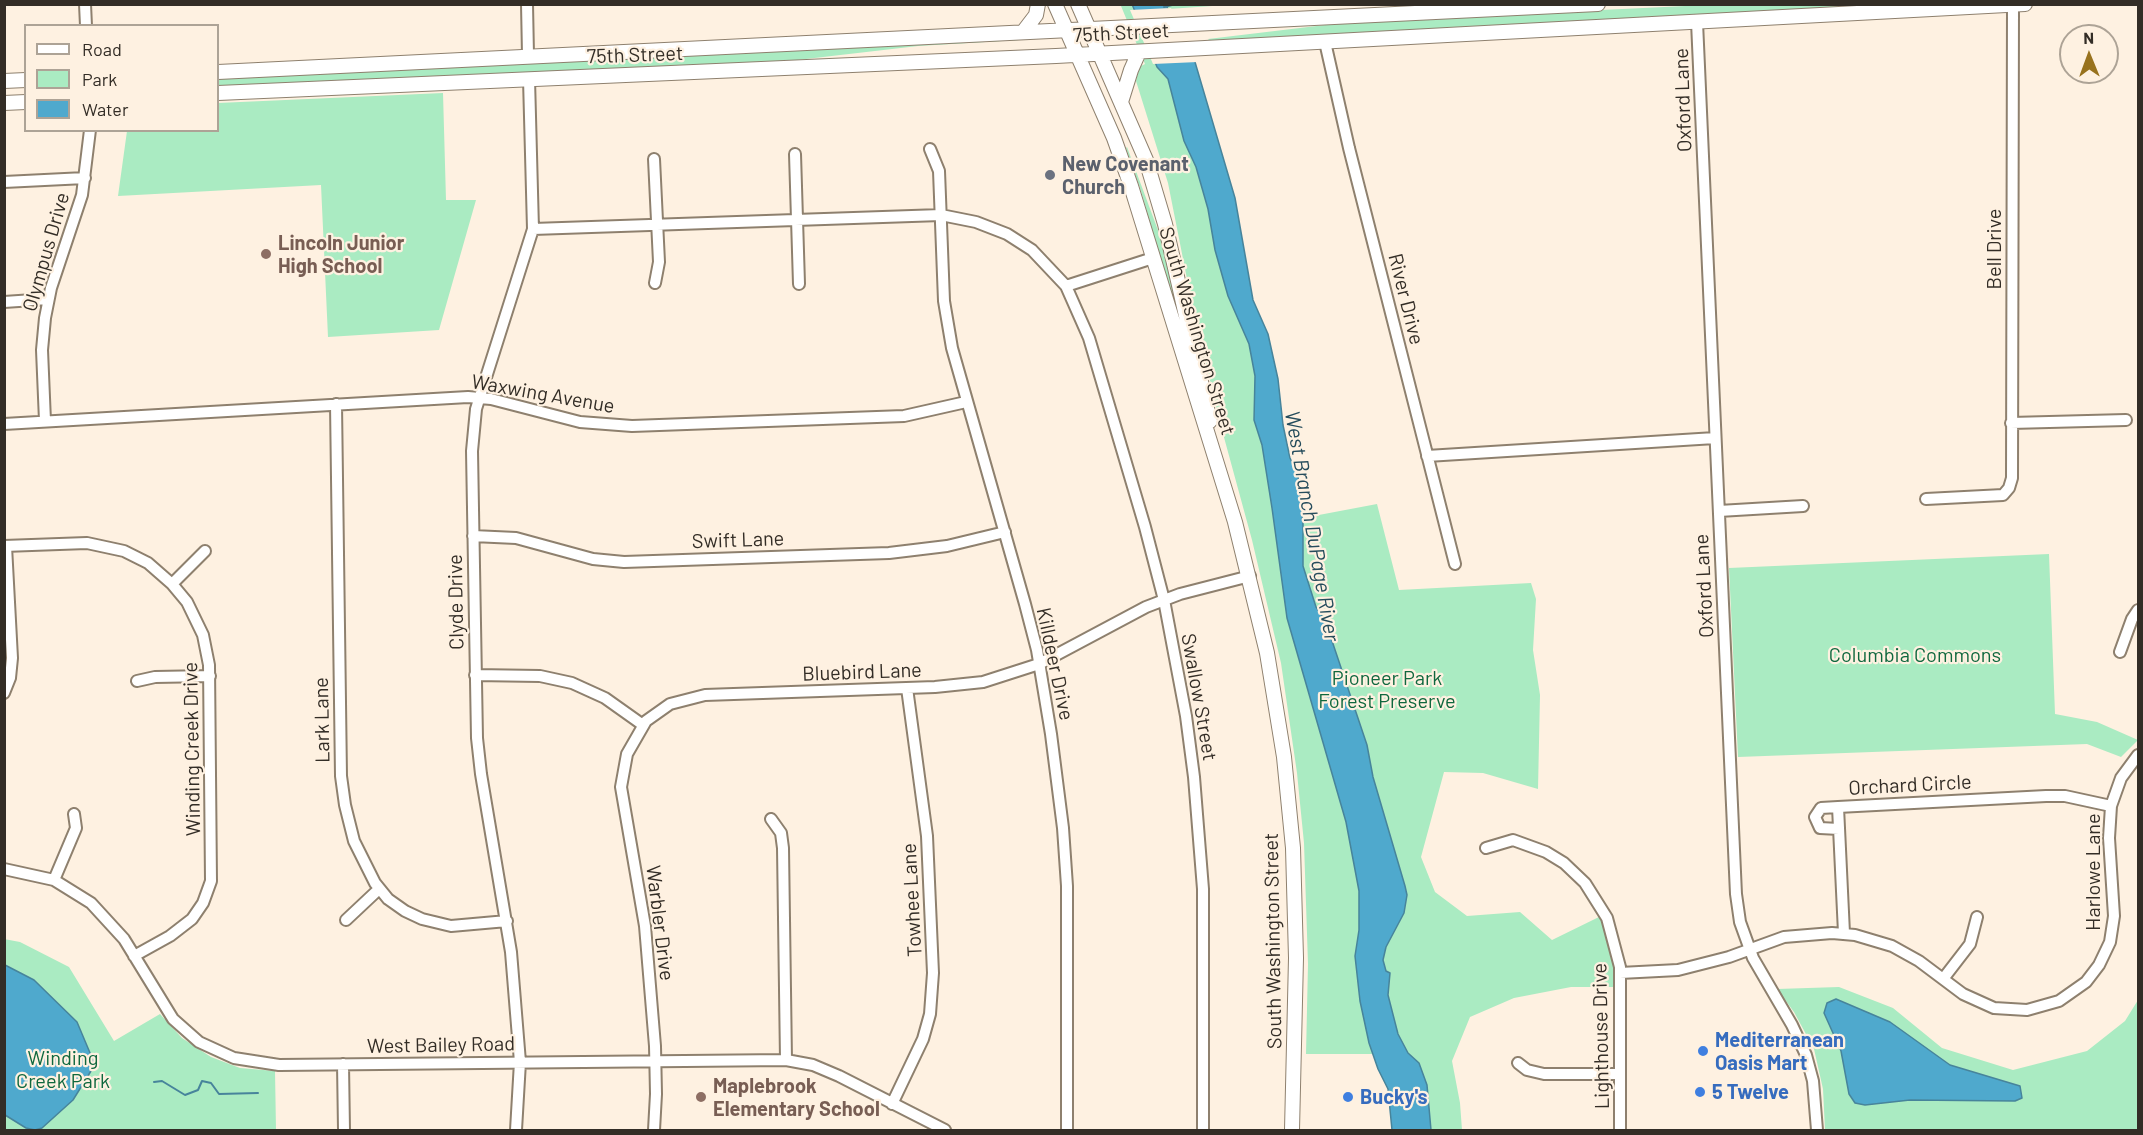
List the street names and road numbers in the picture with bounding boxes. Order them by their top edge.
street label: 75th Street [1072,18,1170,48]
street label: 75th Street [586,41,684,69]
street label: Oxford Lane [1669,48,1697,152]
street label: Olympus Drive [18,190,74,314]
street label: Bell Drive [1982,209,2006,289]
street label: South Washington Street [1154,224,1240,438]
street label: River Drive [1383,251,1429,347]
street label: Waxwing Avenue [470,370,616,418]
street label: Swift Lane [691,526,785,554]
street label: Oxford Lane [1689,533,1719,639]
street label: Clyde Drive [443,554,469,650]
street label: Killdeer Drive [1031,605,1079,723]
street label: Swallow Street [1176,631,1222,763]
street label: Bluebird Lane [802,658,922,686]
street label: Winding Creek Drive [178,662,206,836]
street label: Lark Lane [309,677,335,763]
street label: Orchard Circle [1848,770,1972,800]
street label: Harlowe Lane [2081,813,2105,931]
street label: South Washington Street [1259,833,1287,1049]
street label: Towhee Lane [897,843,927,957]
street label: Warbler Drive [641,864,679,982]
street label: Lighthouse Drive [1588,963,1614,1109]
street label: West Bailey Road [367,1032,515,1058]

